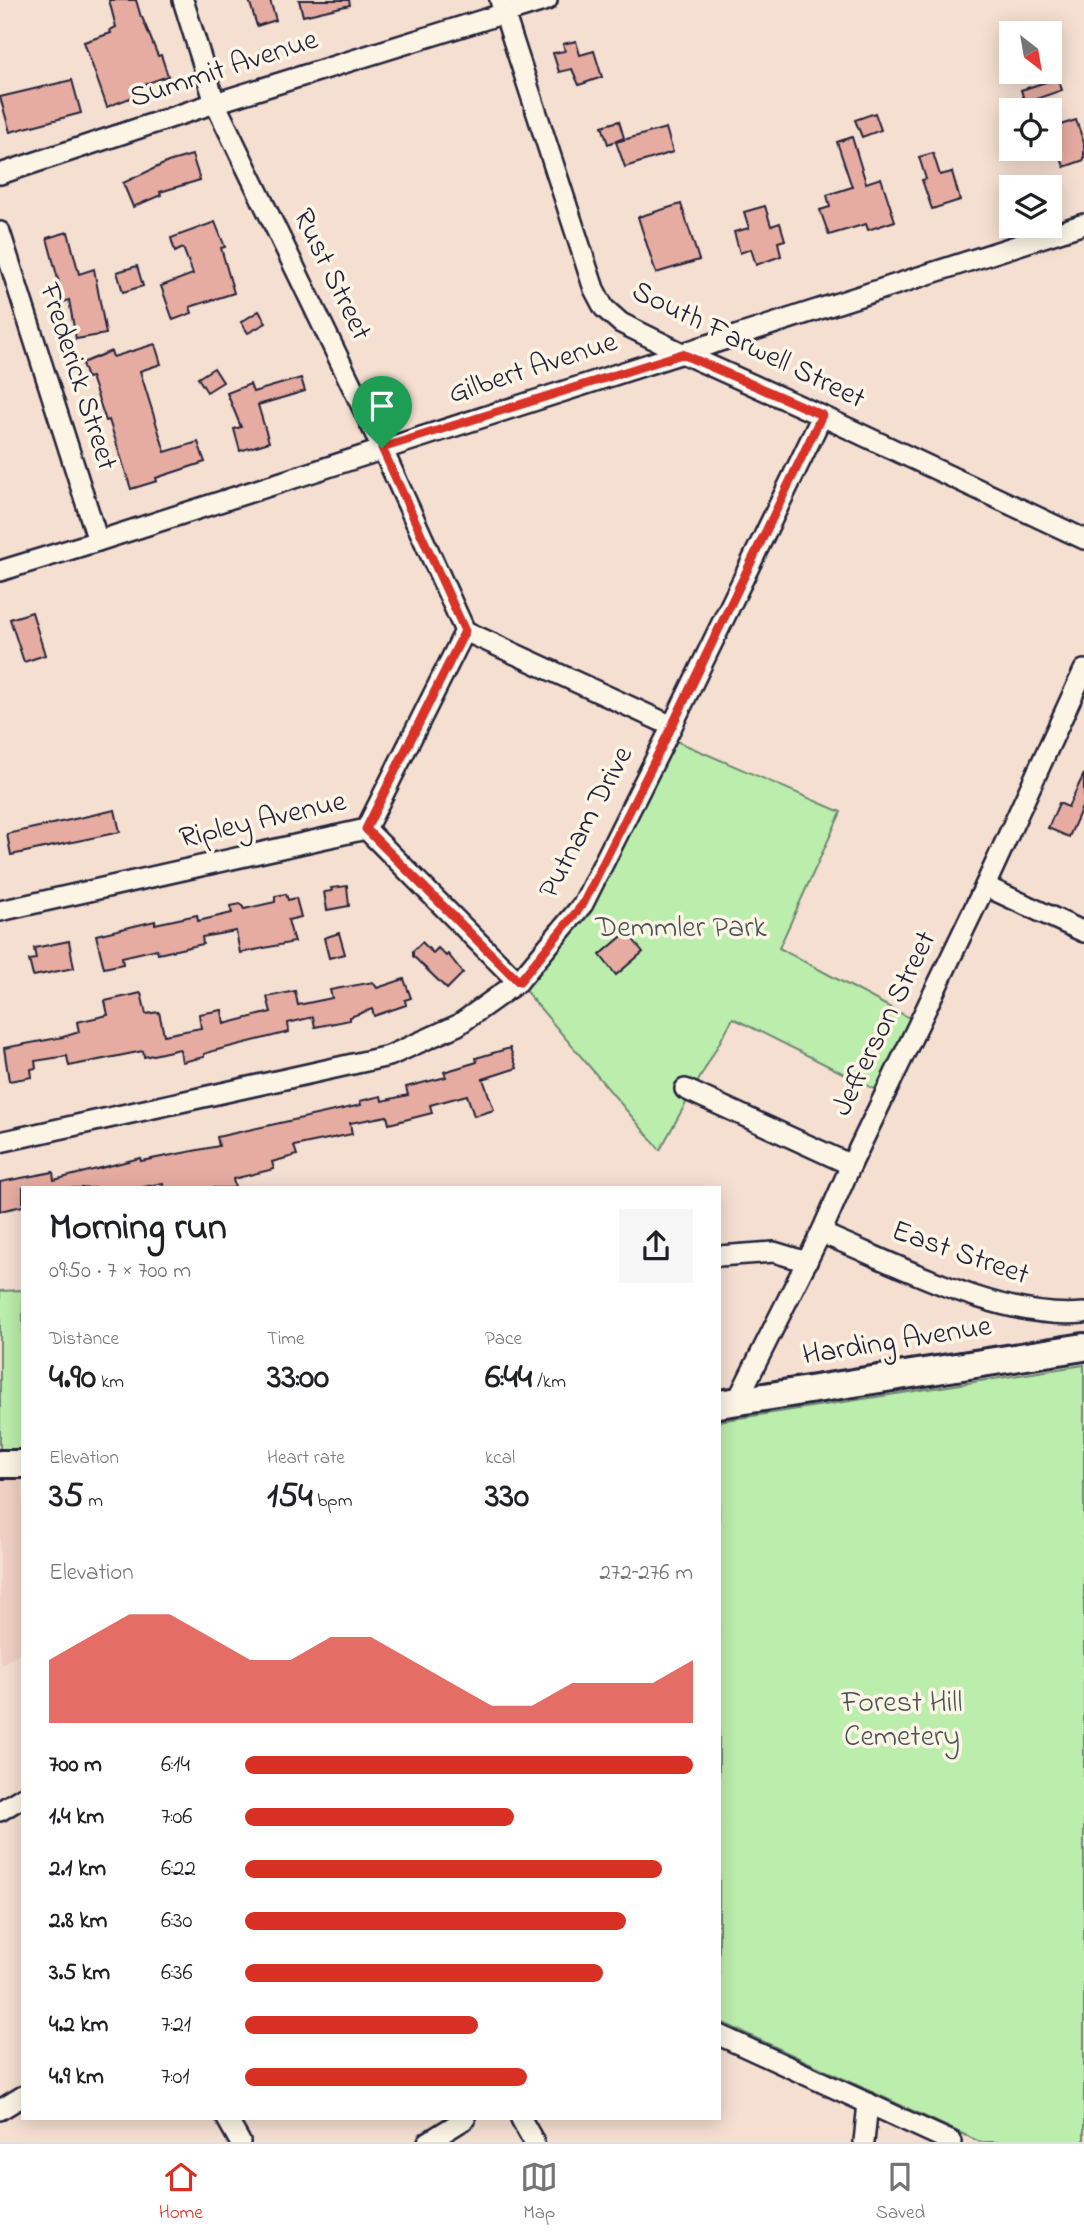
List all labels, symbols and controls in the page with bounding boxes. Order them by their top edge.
street label: Summit Avenue [124,19,324,121]
north arrow [999,21,1062,84]
map controls [999,21,1062,238]
button: locate [999,98,1062,161]
button: layers [999,175,1062,238]
street label: Rust Street [280,201,382,349]
street label: South Farwell Street [624,270,872,422]
street label: Frederick Street [26,277,128,476]
street label: Gilbert Avenue [443,321,624,417]
pin [352,376,412,448]
icon: arrive [363,387,401,425]
street label: Putnam Drive [528,738,646,907]
street label: Ripley Avenue [175,780,351,862]
park label: Demmler Park [594,907,768,951]
street label: Jefferson Street [821,924,949,1124]
text: Morning run [49,1201,227,1257]
button: share [619,1209,693,1283]
street label: East Street [885,1210,1035,1298]
text: 09:50 · 7 × 700 m [49,1255,191,1288]
street label: Harding Avenue [799,1305,995,1379]
text: Distance [49,1326,119,1353]
text: Time [267,1326,305,1353]
text: Pace [485,1326,522,1353]
text: 4.90 [49,1353,96,1404]
text: 33:00 [267,1353,329,1404]
text: 6:44 [485,1353,532,1404]
text: km [96,1369,124,1396]
text: /km [532,1369,566,1396]
text: Elevation [49,1445,119,1472]
text: Heart rate [267,1445,345,1472]
text: kcal [485,1445,515,1472]
text: 35 [49,1472,83,1523]
text: 154 [267,1472,313,1523]
text: 330 [485,1472,529,1523]
text: m [83,1488,103,1515]
text: bpm [313,1488,352,1515]
text: Elevation [49,1557,134,1590]
text: 272–276 m [599,1557,693,1590]
park label: Forest Hill Cemetery [841,1682,962,1760]
text: 700 m [49,1749,102,1782]
text: 6:14 [161,1749,190,1782]
text: 1.4 km [49,1801,104,1834]
text: 7:06 [161,1801,193,1834]
text: 2.1 km [49,1853,106,1886]
text: 6:22 [161,1853,196,1886]
text: 2.8 km [49,1905,107,1938]
text: 6:30 [161,1905,193,1938]
text: 3.5 km [49,1957,110,1990]
text: 6:36 [161,1957,193,1990]
text: 4.2 km [49,2009,108,2042]
text: 7:21 [161,2009,191,2042]
text: 4.9 km [49,2061,104,2094]
text: 7:01 [161,2061,190,2094]
tab: Home [159,2158,203,2227]
tab: Map [520,2158,558,2227]
tab: Saved [876,2158,925,2227]

